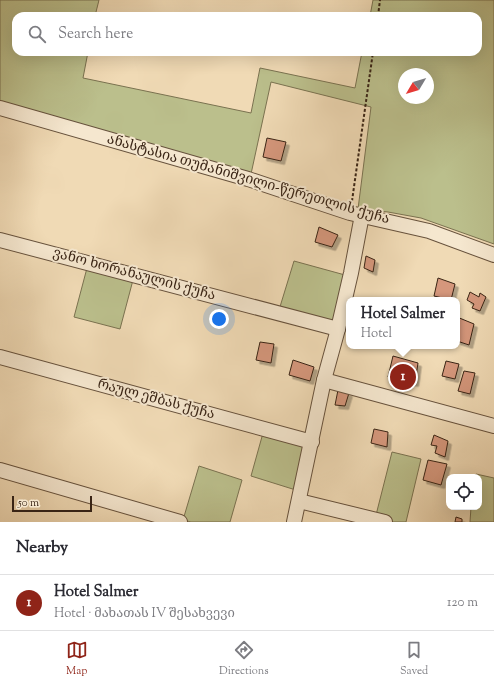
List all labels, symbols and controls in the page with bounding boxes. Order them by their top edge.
search box [12,12,482,56]
icon: search [26,23,48,45]
text: Search here [58,24,133,45]
north arrow [398,68,434,104]
street label: ანასტასია თუმანიშვილი-წერეთლის ქუჩა [104,130,392,230]
street label: ვანო ხორანაულის ქუჩა [50,244,218,306]
popup [346,297,460,349]
text: Hotel Salmer [361,304,445,325]
your location [209,309,229,329]
text: Hotel [361,325,392,343]
pin: 1 [390,362,416,392]
street label: რაულ ეშბას ქუჩა [95,375,217,425]
map controls [446,474,482,510]
button: locate [446,474,482,510]
scale bar [12,494,92,513]
text: 50 m [18,495,39,511]
text: Nearby [16,536,68,560]
text: Hotel Salmer [54,582,138,603]
text: 1 [27,594,31,612]
text: 120 m [447,594,478,612]
text: Hotel · მახათას IV შესახვევი [54,605,235,623]
tab: Map [66,639,88,679]
tab: Directions [219,639,269,679]
tab: Saved [400,639,428,679]

